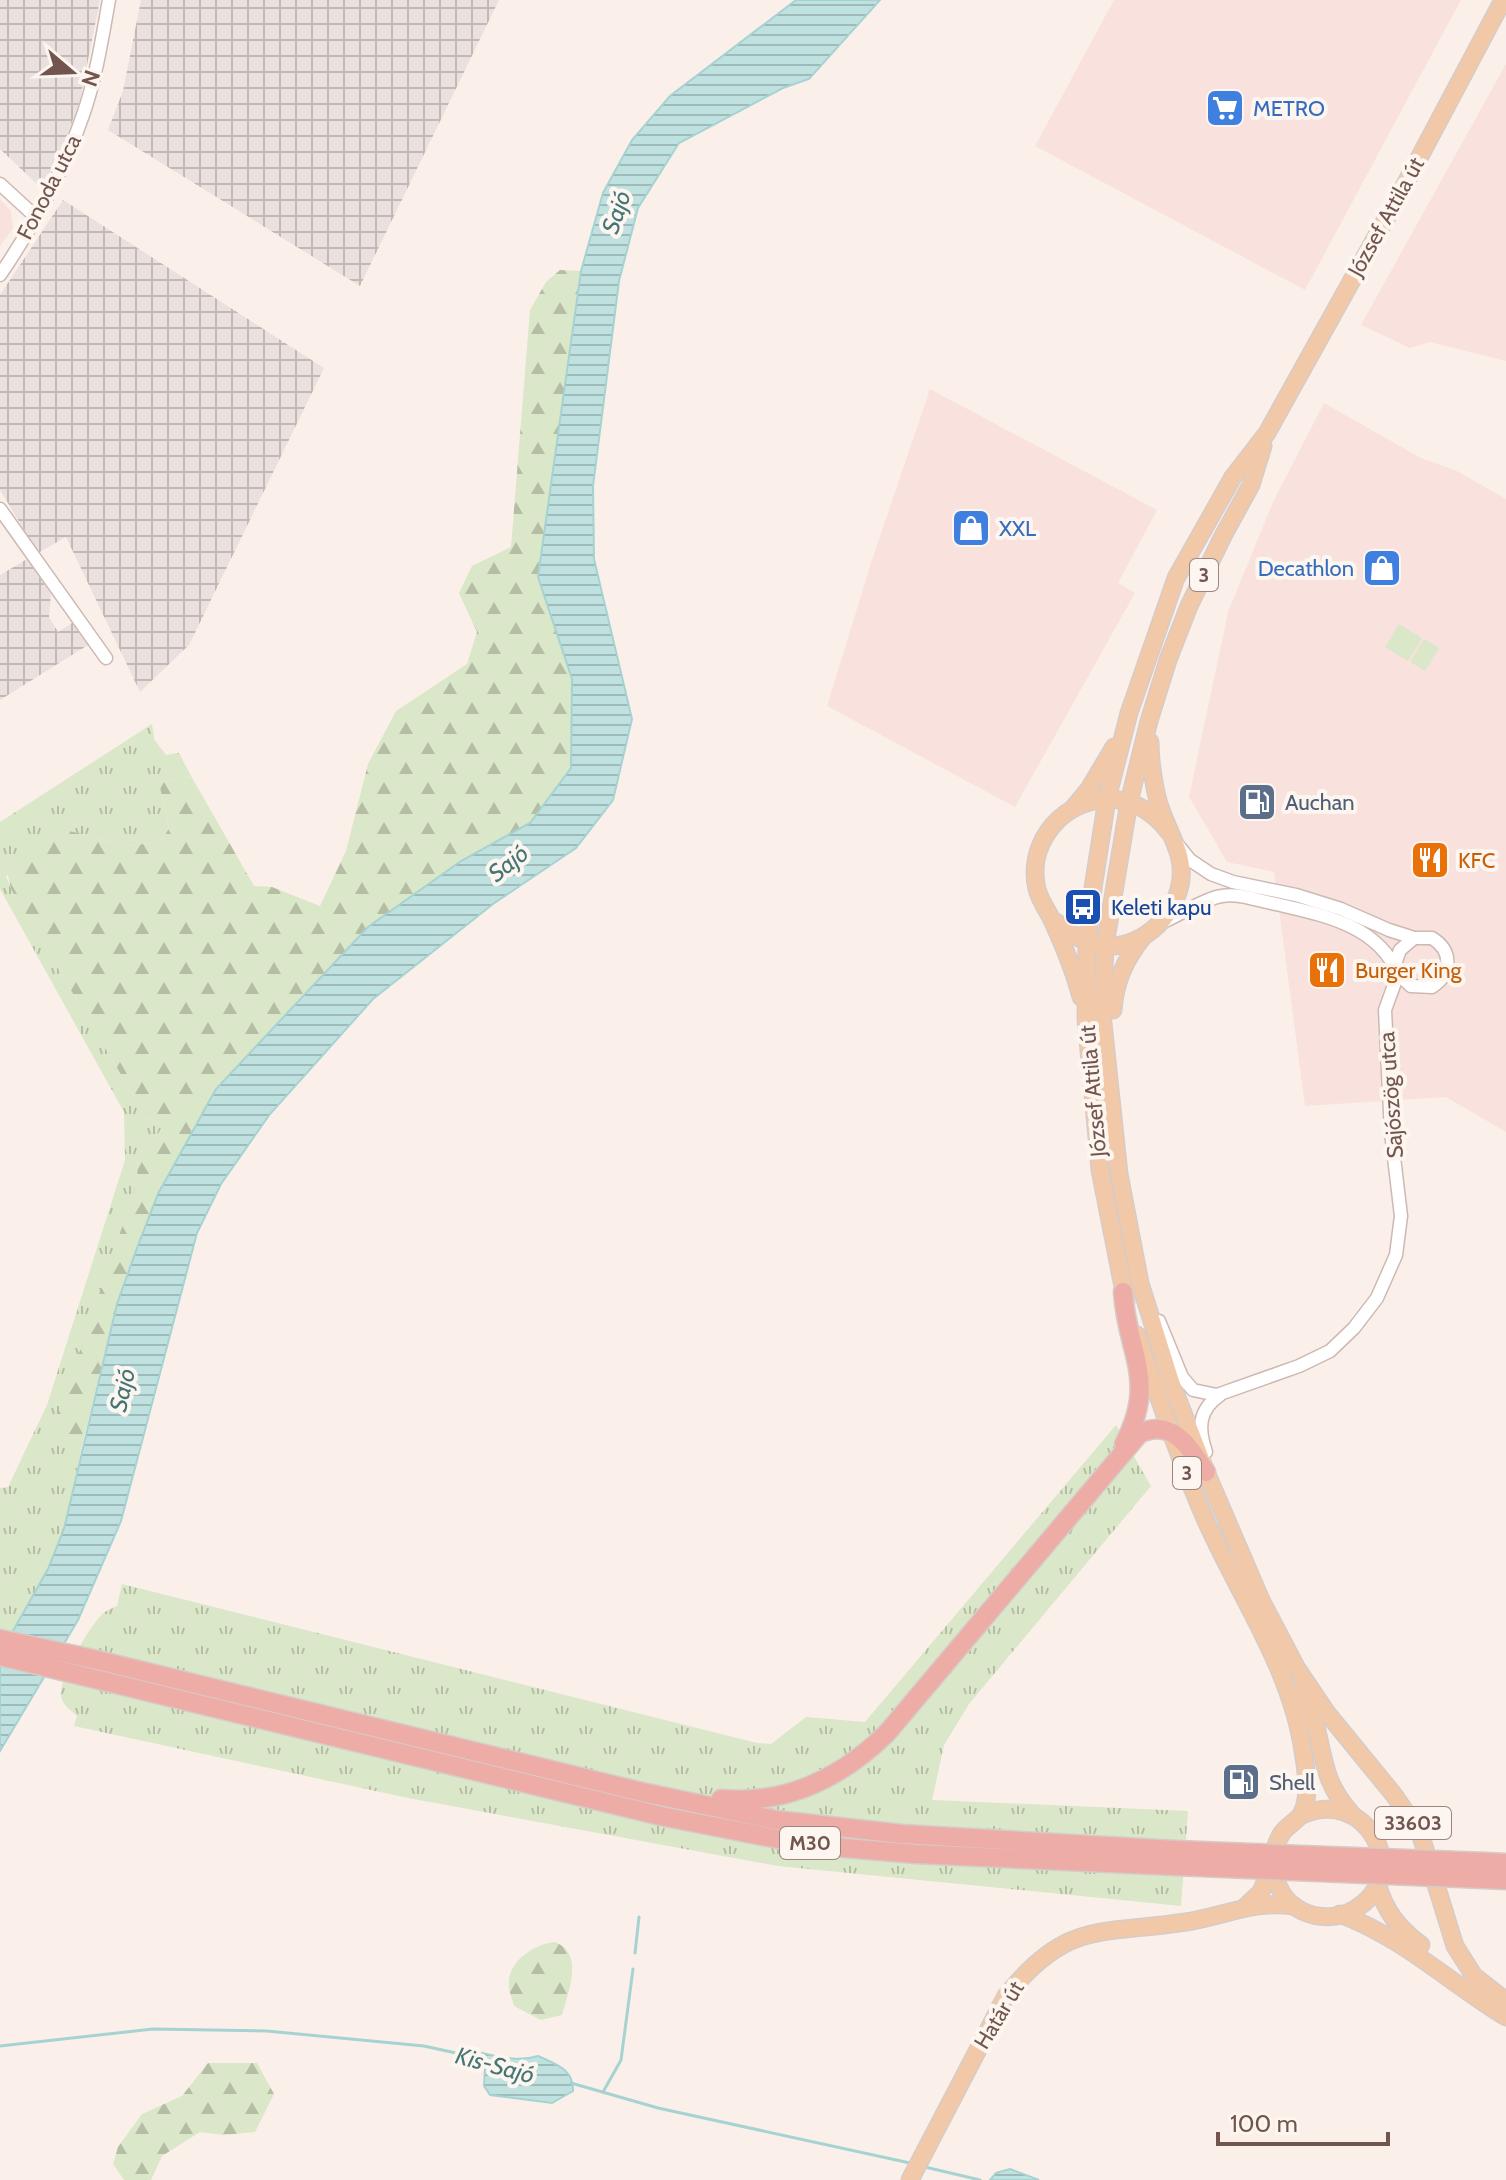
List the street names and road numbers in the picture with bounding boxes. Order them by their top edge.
street label: Fonoda utca [11,130,87,244]
street label: József Attila út [1342,152,1430,282]
road number: 3 [1190,559,1218,591]
street label: József Attila út [1074,1023,1112,1159]
street label: Sajószög utca [1373,1030,1409,1159]
road number: 3 [1173,1457,1201,1489]
road number: 33603 [1375,1807,1451,1839]
road number: M30 [780,1827,840,1859]
street label: Határ út [968,1976,1030,2054]

